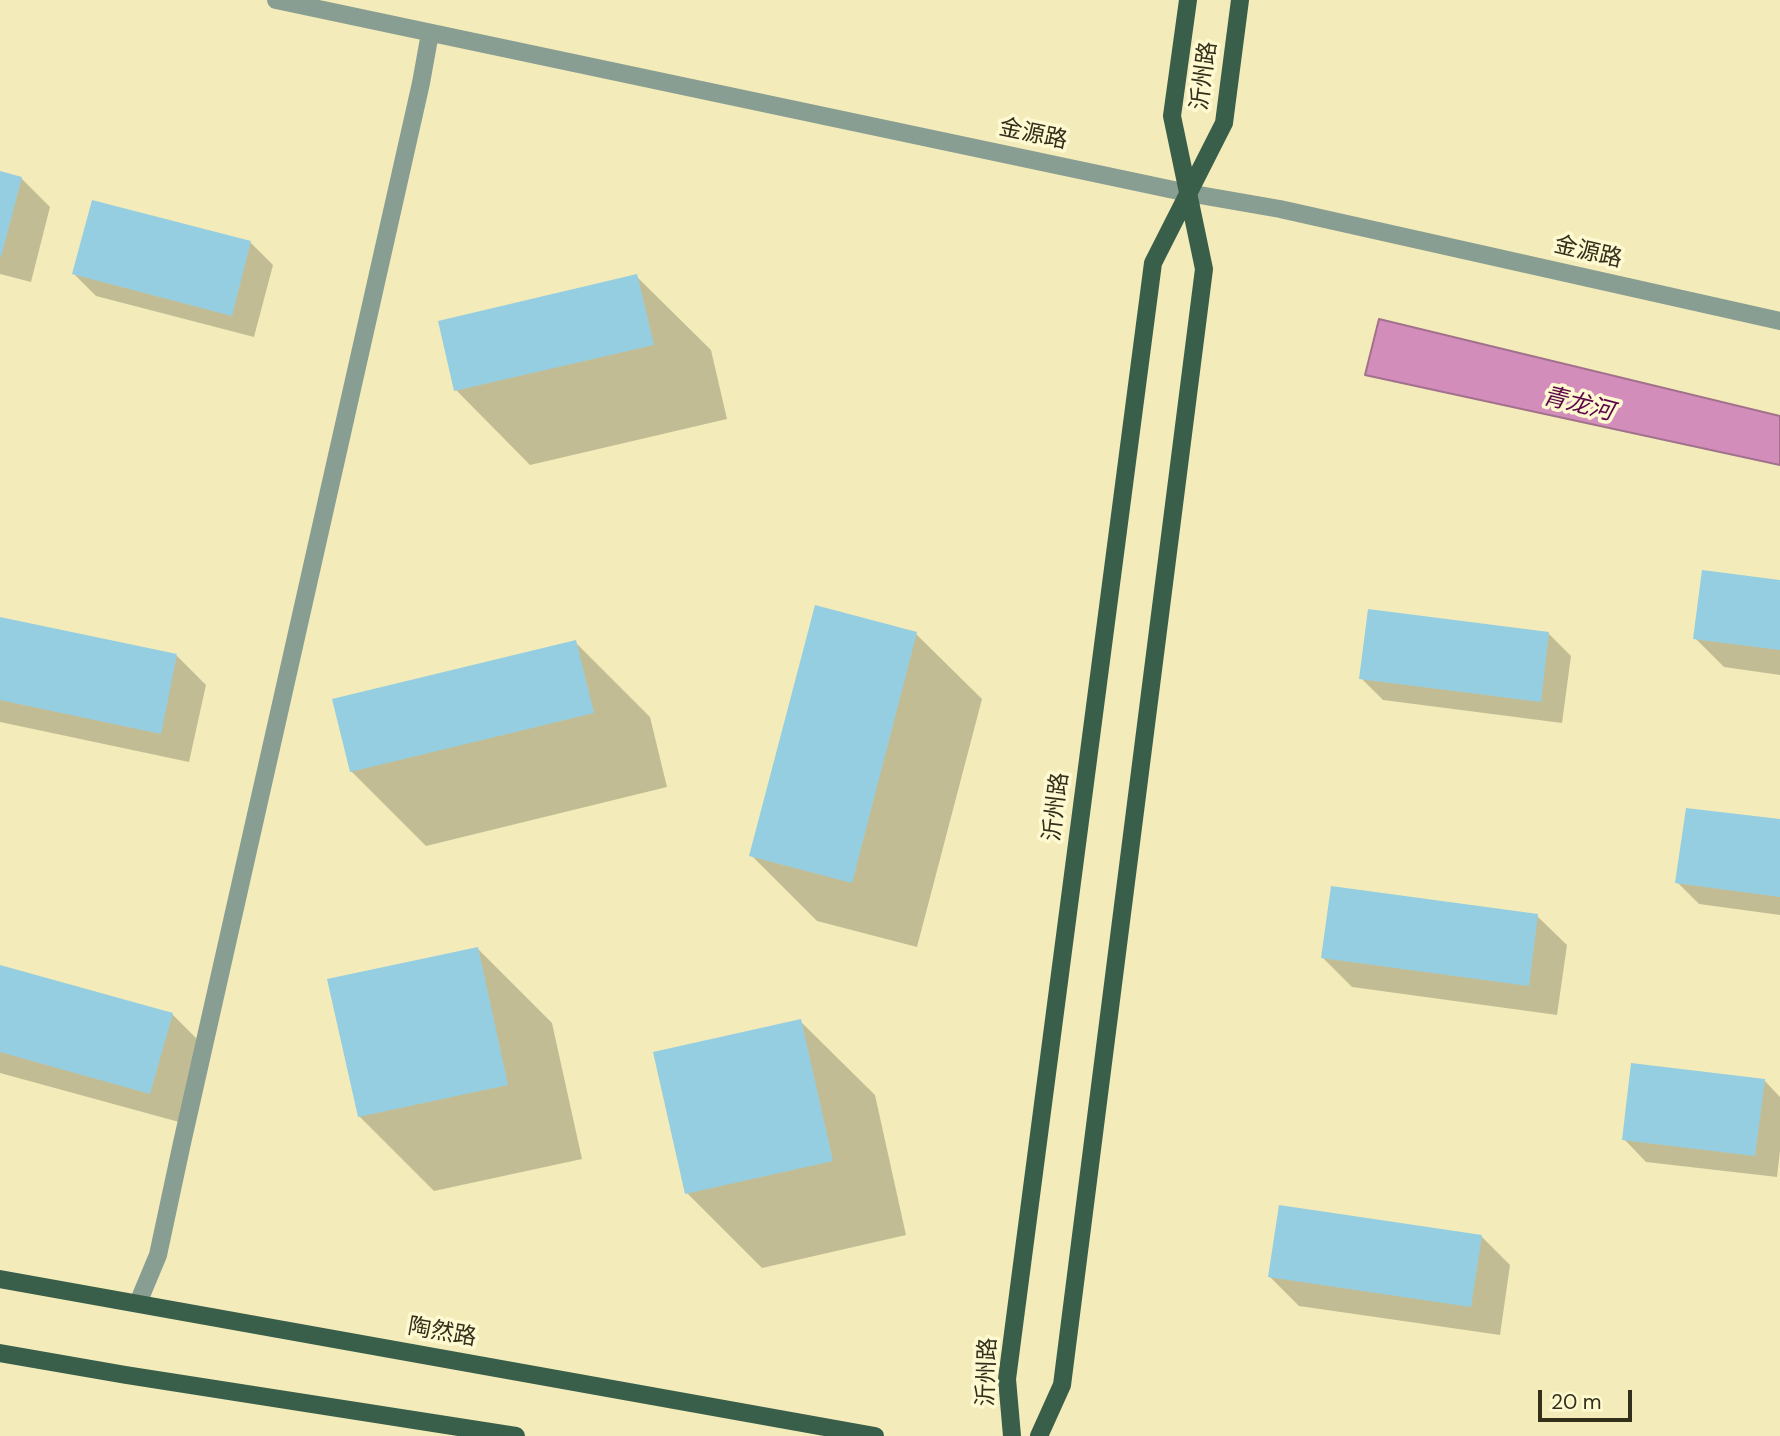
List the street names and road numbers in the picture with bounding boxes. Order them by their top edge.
street label: 沂州路 [1187,40,1223,112]
street label: 金源路 [996,114,1070,156]
street label: 金源路 [1551,232,1625,274]
street label: 沂州路 [1039,771,1075,843]
street label: 陶然路 [406,1313,478,1353]
street label: 沂州路 [973,1337,1003,1407]

